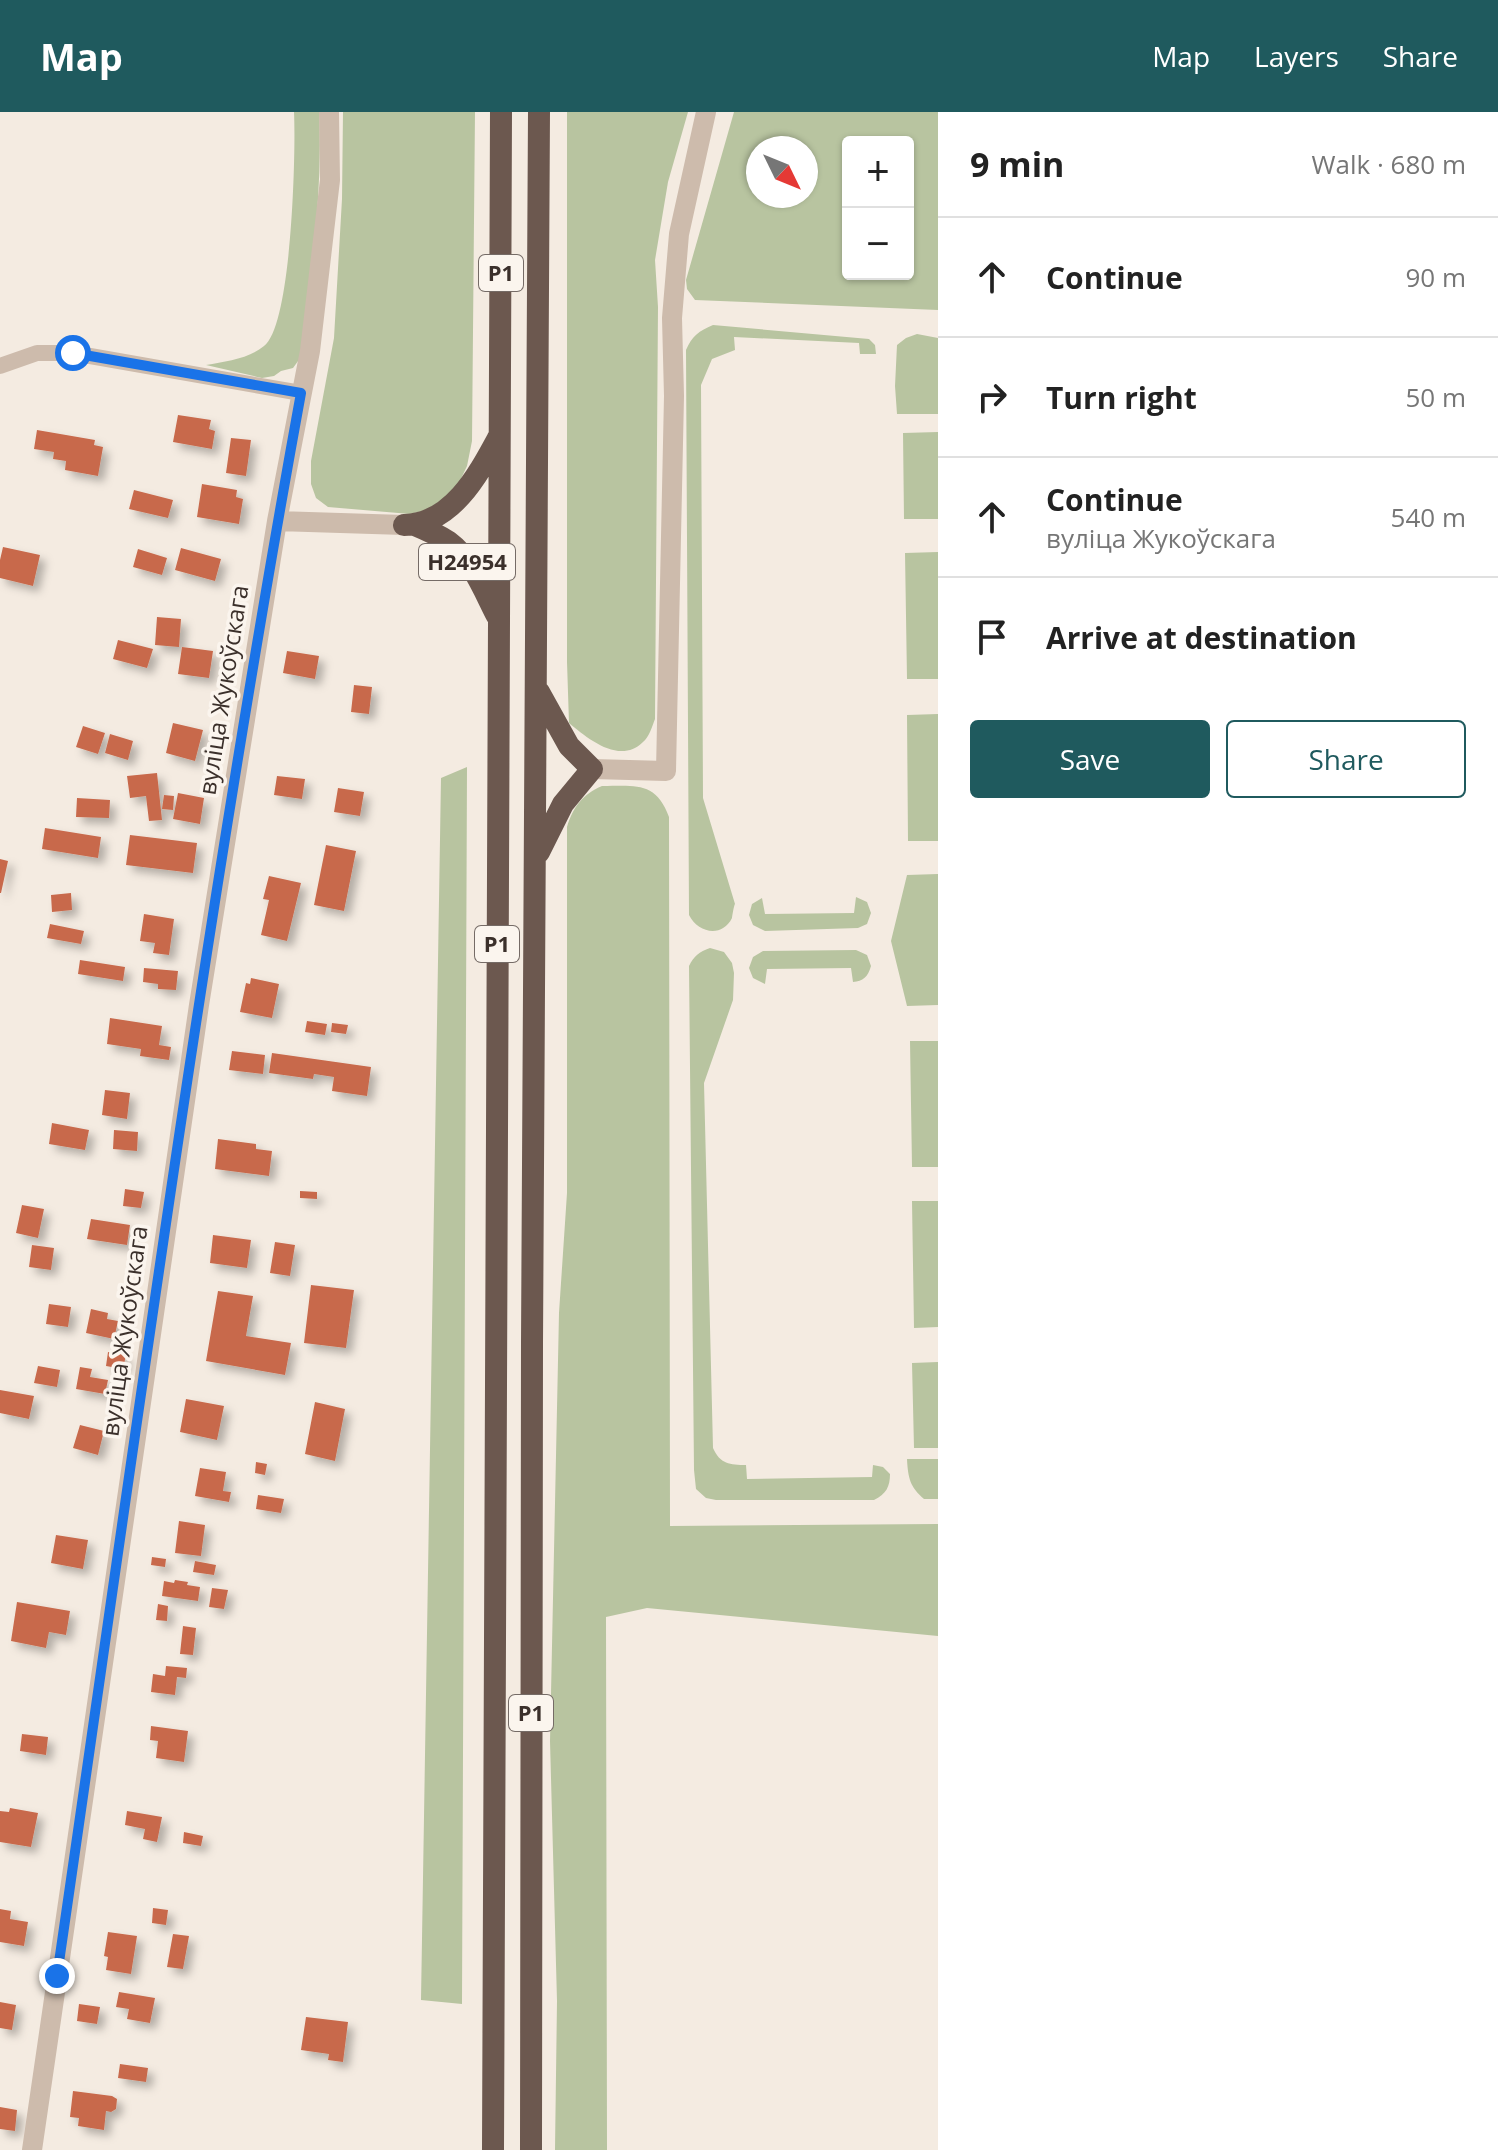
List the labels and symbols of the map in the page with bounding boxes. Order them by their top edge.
north arrow [746,136,818,208]
road number: Р1 [479,255,523,291]
route start [55,335,91,371]
road number: Н24954 [419,544,515,580]
street label: вуліца Жукоўскага [190,582,255,797]
road number: Р1 [475,926,519,962]
street label: вуліца Жукоўскага [92,1223,155,1438]
road number: Р1 [509,1695,553,1731]
route end [39,1958,75,1994]

